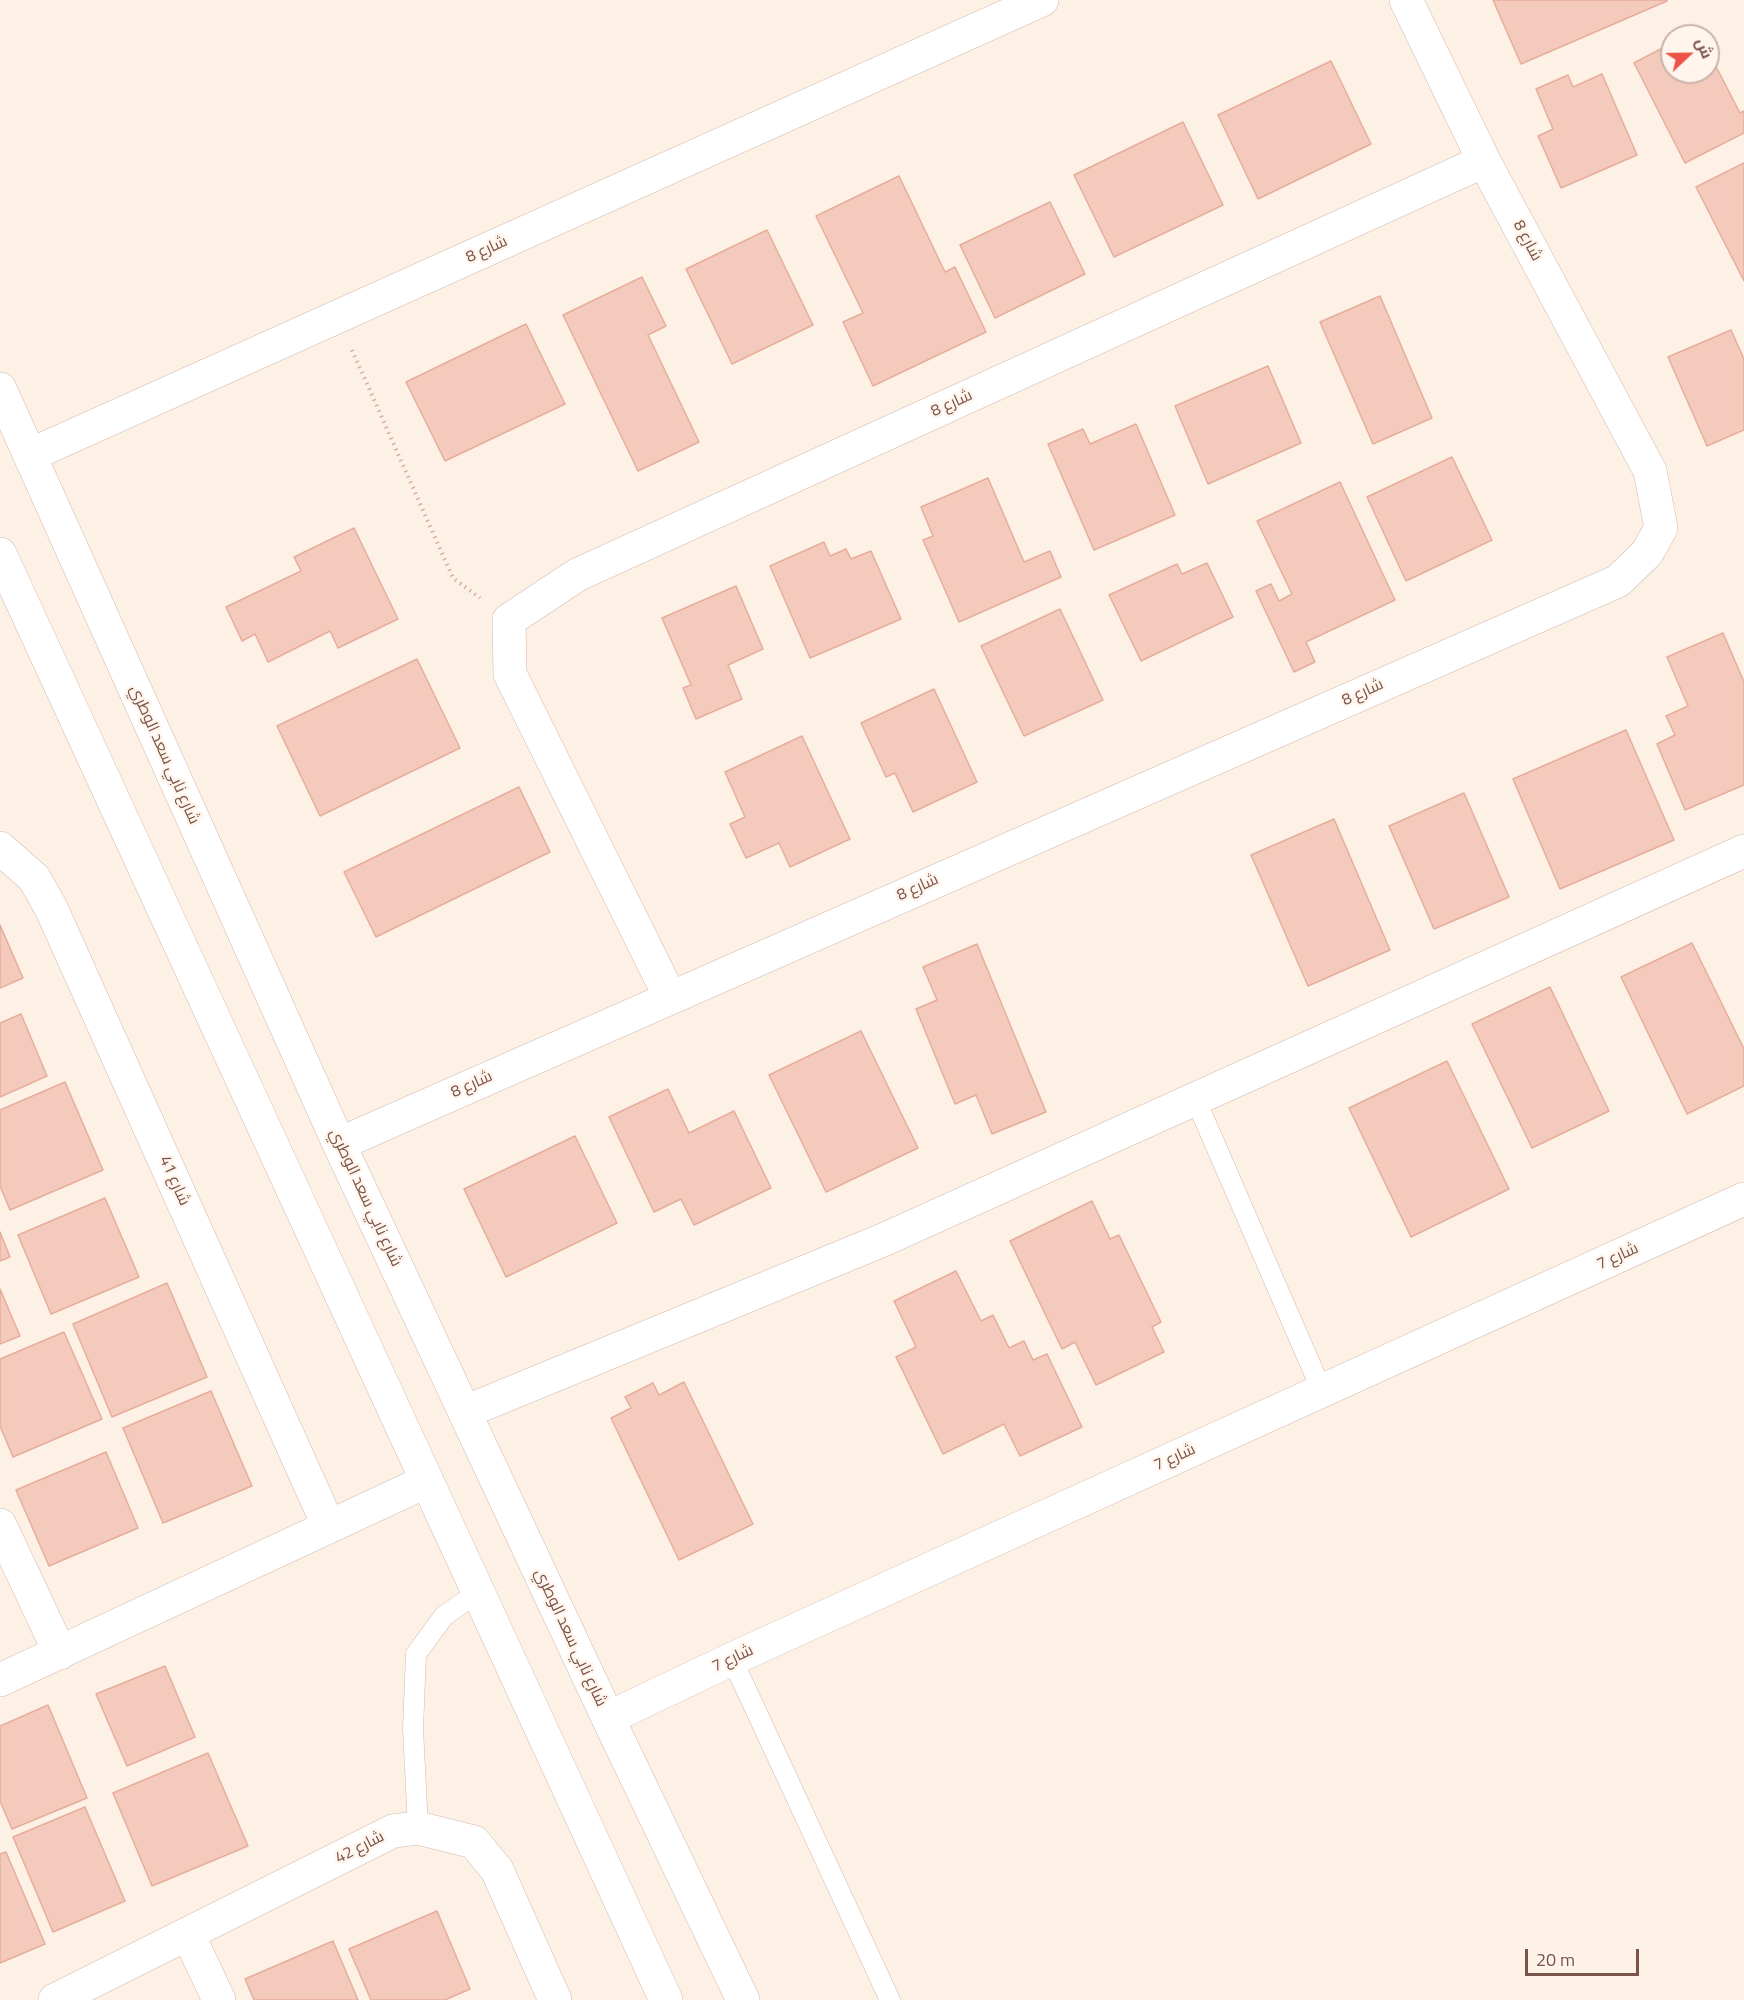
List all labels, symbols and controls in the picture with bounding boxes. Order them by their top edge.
north arrow [1660,24,1720,84]
text: ش [1690,34,1720,62]
street label: شارع 8 [1508,217,1546,265]
street label: شارع 8 [463,232,511,268]
street label: شارع 8 [928,386,976,422]
street label: شارع 8 [1339,675,1387,711]
street label: شارع نابي سعد الوطري [125,683,203,827]
street label: شارع 8 [894,870,942,906]
street label: شارع 8 [448,1067,496,1103]
street label: شارع نابي سعد الوطري [325,1126,405,1270]
street label: شارع 41 [155,1153,193,1209]
street label: شارع 7 [1594,1239,1642,1275]
street label: شارع 7 [1151,1440,1199,1476]
street label: شارع نابي سعد الوطري [530,1566,610,1710]
street label: شارع 7 [709,1641,757,1677]
street label: شارع 42 [332,1828,388,1868]
scale bar [1528,1937,1642,1975]
text: 20 m [1536,1946,1575,1973]

